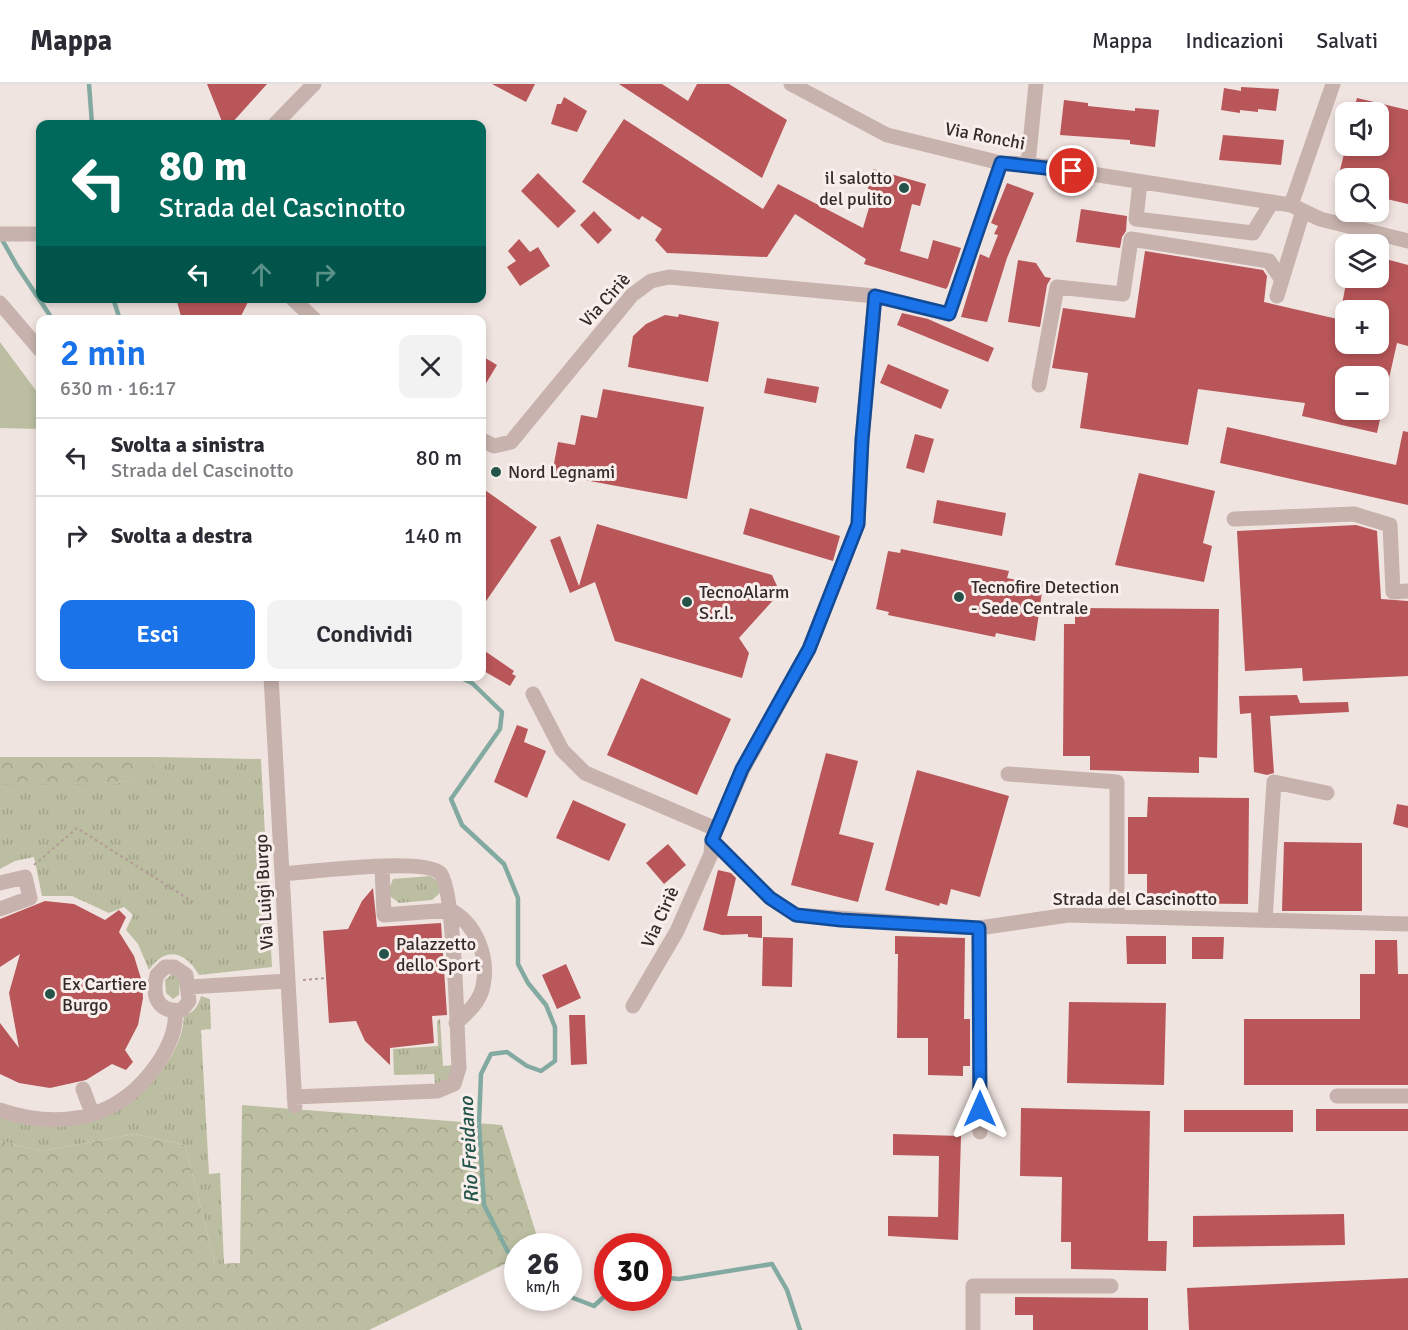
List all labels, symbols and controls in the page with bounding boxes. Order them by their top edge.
text: Mappa [30,24,112,58]
text: Mappa [1092,28,1153,54]
text: Indicazioni [1186,28,1284,54]
text: Salvati [1317,28,1378,54]
map controls [1335,102,1389,420]
button: sound [1335,102,1389,156]
street label: Via Ronchi [943,117,1027,155]
text: 80 m [159,141,248,192]
icon: left [60,144,138,222]
pin [1046,145,1097,196]
icon: arrive [1055,154,1088,187]
place label: il salotto del pulito [819,167,892,210]
button: search [1335,168,1389,222]
marker: il salotto del pulito [897,181,911,195]
text: Strada del Cascinotto [159,192,406,225]
button: layers [1335,234,1389,288]
icon: left [182,258,215,291]
icon: ahead [245,258,278,291]
icon: right [308,258,341,291]
street label: Via Ciriè [575,269,635,331]
button: + [1335,300,1389,354]
text: 2 min [60,331,146,376]
button: close [399,335,462,398]
button: − [1335,366,1389,420]
text: 630 m · 16:17 [60,376,176,401]
text: Svolta a sinistra [111,431,265,458]
icon: left [60,441,93,474]
text: 80 m [416,444,462,471]
text: Strada del Cascinotto [111,458,294,483]
place label: Nord Legnami [508,461,615,483]
marker: Nord Legnami [489,465,503,479]
icon: right [60,519,93,552]
text: Svolta a destra [111,522,252,549]
text: 140 m [404,522,462,549]
place label: Tecnofire Detection - Sede Centrale [971,576,1119,619]
place label: TecnoAlarm S.r.l. [699,581,789,624]
marker: Tecnofire Detection - Sede Centrale [952,590,966,604]
marker: TecnoAlarm S.r.l. [680,595,694,609]
button: Esci [60,600,255,669]
button: Condividi [267,600,462,669]
street label: Via Luigi Burgo [250,833,278,951]
street label: Via Ciriè [636,883,684,951]
street label: Strada del Cascinotto [1053,888,1217,910]
place label: Palazzetto dello Sport [396,933,480,976]
marker: Palazzetto dello Sport [377,947,391,961]
place label: Ex Cartiere Burgo [62,973,147,1016]
marker: Ex Cartiere Burgo [43,987,57,1001]
position arrow [948,1077,1012,1141]
water label: Rio Freidano [454,1094,484,1204]
speed limit sign: 30 [594,1233,672,1311]
text: 26 [527,1246,559,1283]
text: km/h [526,1278,560,1296]

